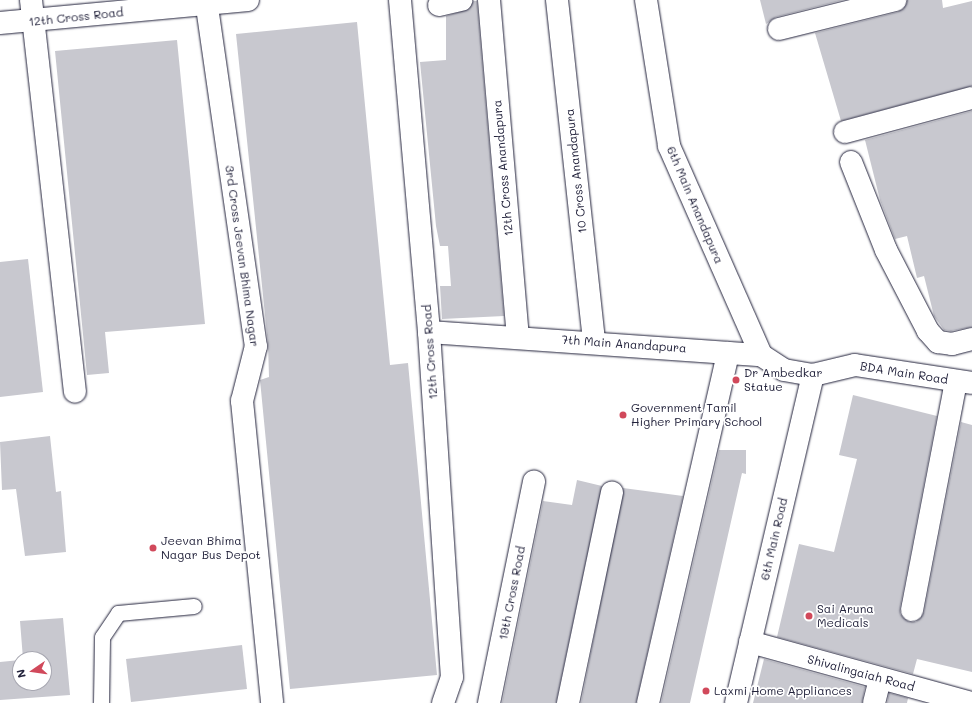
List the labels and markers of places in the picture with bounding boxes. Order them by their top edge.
place label: Dr Ambedkar Statue [744,366,823,394]
marker: Dr Ambedkar Statue [731,375,741,385]
place label: Government Tamil Higher Primary School [631,401,762,429]
marker: Government Tamil Higher Primary School [618,410,628,420]
place label: Jeevan Bhima Nagar Bus Depot [161,534,261,562]
marker: Jeevan Bhima Nagar Bus Depot [148,543,158,553]
place label: Sai Aruna Medicals [817,602,874,630]
marker: Sai Aruna Medicals [804,611,814,621]
place label: Laxmi Home Appliances [714,684,852,698]
marker: Laxmi Home Appliances [701,686,711,696]

